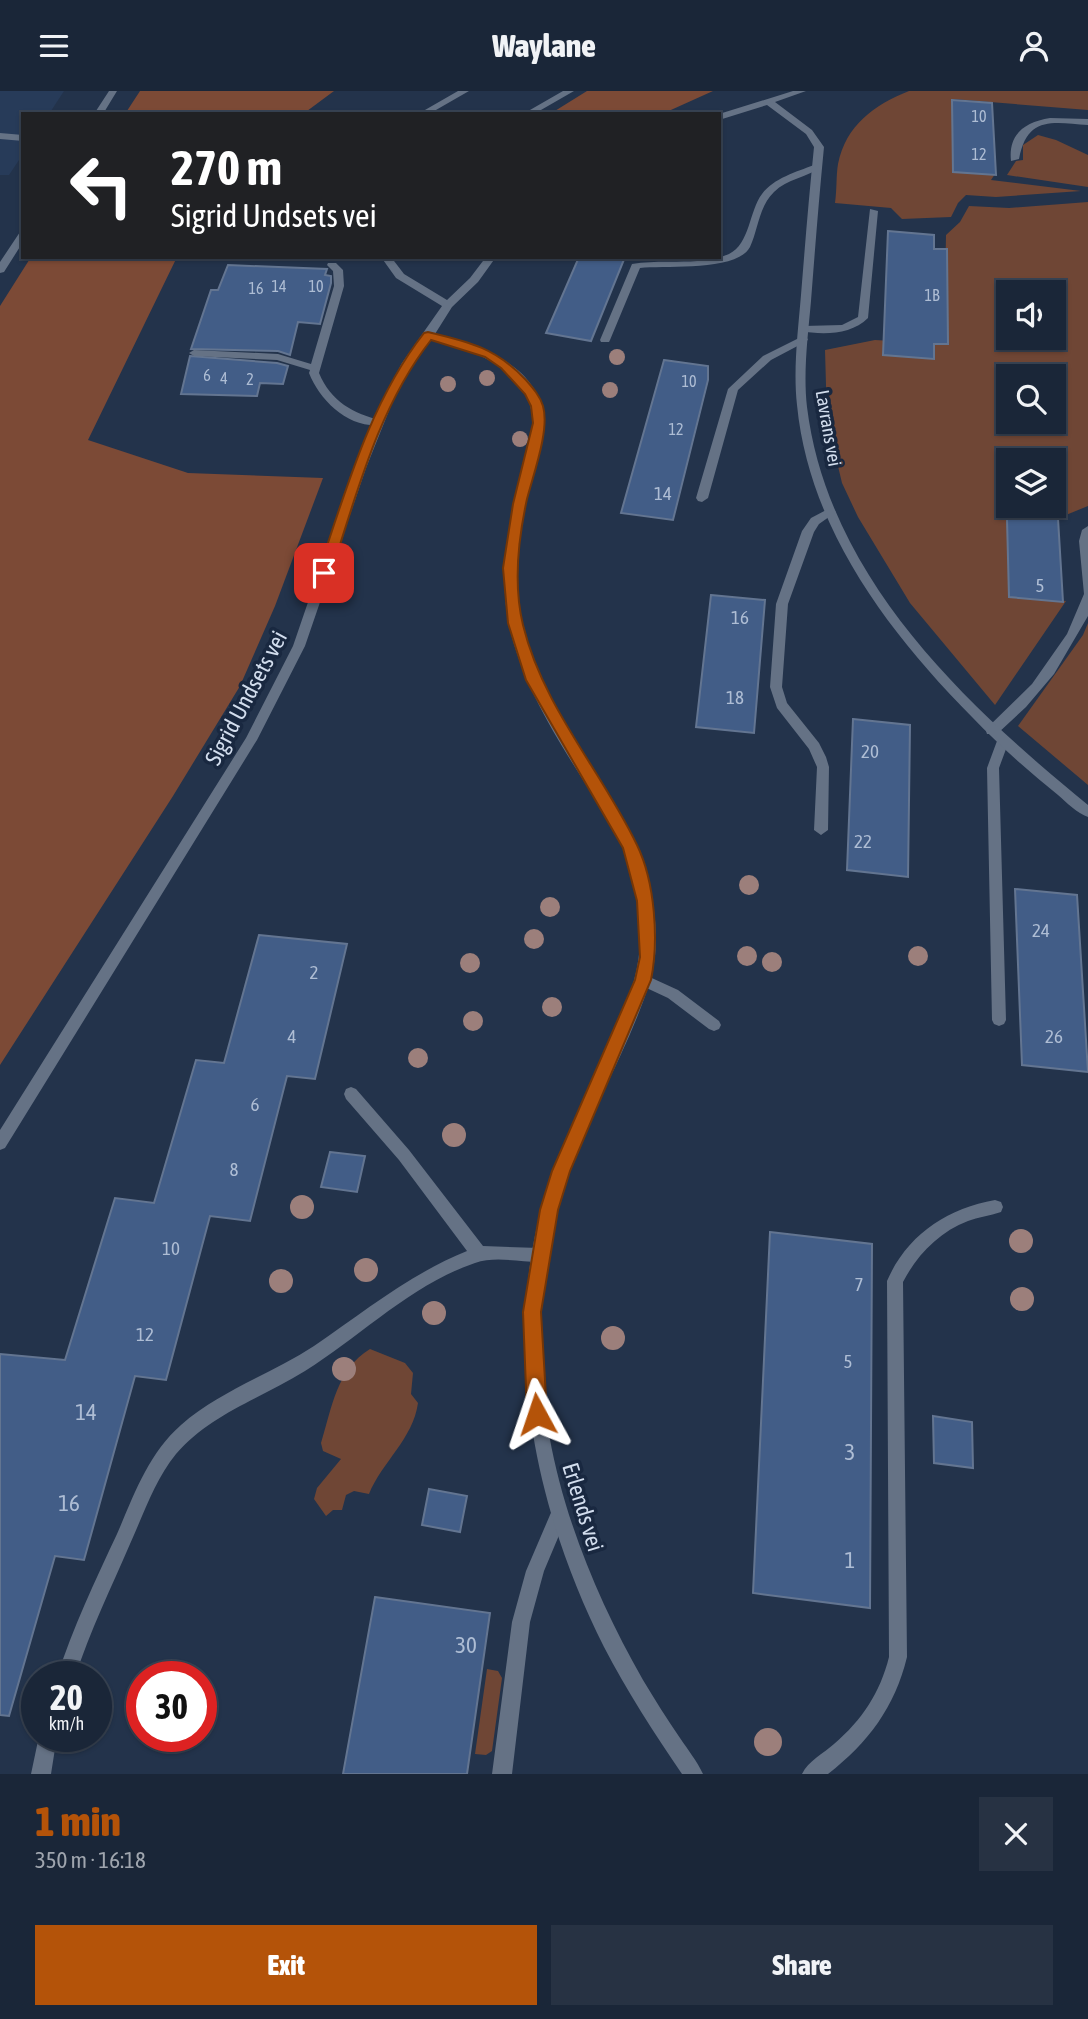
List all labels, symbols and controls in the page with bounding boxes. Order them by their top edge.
icon: menu [35,27,73,65]
text: Waylane [492,27,596,64]
icon: person [1015,27,1053,65]
house number: 10 [971,107,987,125]
text: 270 m [171,139,282,195]
icon: left [56,140,147,231]
house number: 12 [971,145,987,163]
text: Sigrid Undsets vei [171,197,377,234]
house number: 14 [271,277,287,295]
house number: 10 [308,277,324,295]
house number: 16 [248,279,264,297]
map controls [996,280,1066,518]
button: sound [996,280,1066,350]
house number: 1B [924,286,940,304]
button: search [996,364,1066,434]
house number: 6 [203,366,211,384]
house number: 4 [220,369,228,387]
house number: 2 [246,370,254,388]
house number: 10 [681,372,697,390]
street label: Lavrans vei [811,388,847,468]
house number: 12 [668,420,684,438]
button: layers [996,448,1066,518]
house number: 14 [654,482,672,504]
pin [294,543,354,603]
icon: arrive [305,554,343,592]
house number: 5 [1036,574,1044,596]
house number: 16 [731,606,749,628]
street label: Sigrid Undsets vei [200,627,292,769]
house number: 18 [726,686,744,708]
house number: 20 [861,740,879,762]
house number: 22 [854,830,872,852]
house number: 24 [1032,919,1050,941]
house number: 2 [310,961,318,983]
house number: 4 [288,1025,297,1047]
house number: 26 [1045,1025,1063,1047]
house number: 6 [251,1093,260,1115]
house number: 8 [230,1158,239,1180]
house number: 10 [162,1237,180,1259]
house number: 7 [855,1273,863,1295]
house number: 12 [136,1323,154,1345]
house number: 5 [844,1350,852,1372]
position arrow [500,1377,574,1451]
house number: 14 [75,1399,97,1425]
house number: 3 [845,1439,855,1465]
street label: Erlends vei [557,1460,609,1554]
house number: 16 [58,1490,80,1516]
house number: 1 [845,1547,855,1573]
house number: 30 [455,1632,477,1658]
speed limit sign: 30 [126,1661,217,1752]
text: 20 [50,1677,83,1717]
text: km/h [49,1713,84,1734]
text: 1 min [35,1797,121,1845]
button: close [979,1797,1053,1871]
text: 350 m · 16:18 [35,1847,146,1873]
button: Exit [35,1925,537,2005]
button: Share [551,1925,1053,2005]

